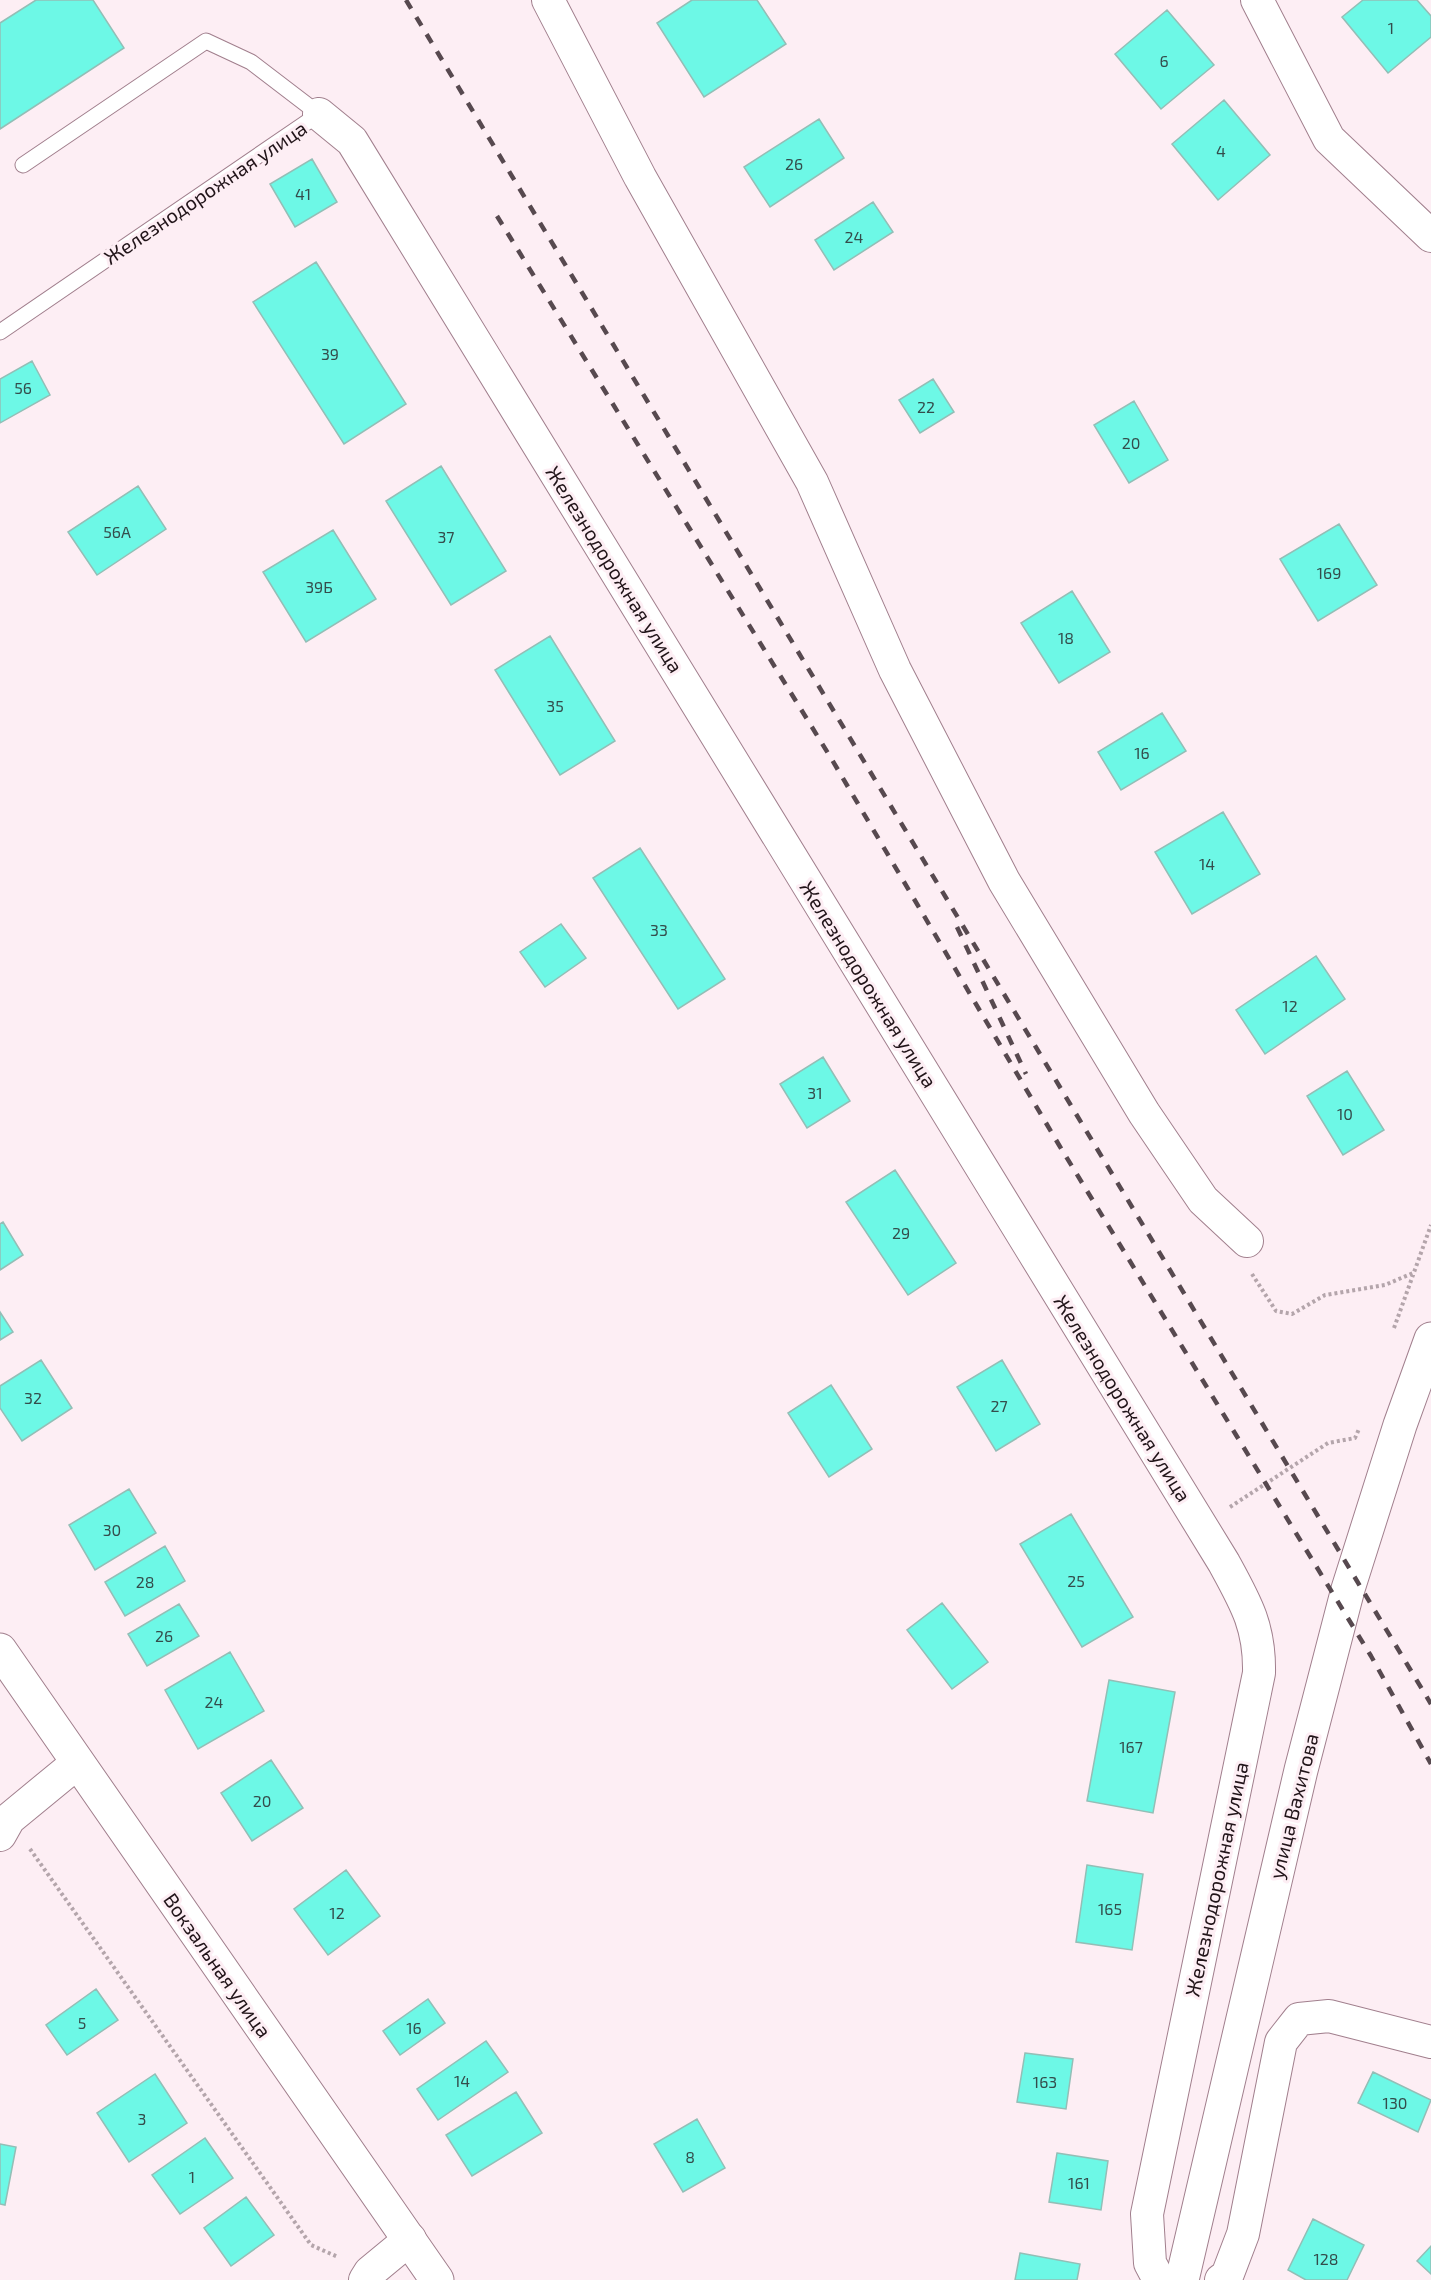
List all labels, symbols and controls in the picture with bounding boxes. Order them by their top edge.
house number: 1 [1388,18,1394,37]
house number: 6 [1159,51,1169,70]
street label: Железнодорожная улица [99,115,311,270]
house number: 4 [1216,141,1226,160]
house number: 26 [785,154,803,173]
house number: 41 [295,184,311,203]
house number: 24 [845,227,864,246]
house number: 39 [321,344,339,363]
house number: 56 [14,378,32,397]
house number: 22 [917,397,935,416]
house number: 20 [1122,433,1140,452]
street label: Железнодорожная улица [541,461,689,677]
house number: 56А [103,522,131,541]
house number: 37 [437,527,455,546]
house number: 169 [1317,563,1341,582]
house number: 39Б [305,577,333,596]
house number: 18 [1058,628,1074,647]
house number: 35 [546,696,564,715]
house number: 16 [1134,743,1150,762]
house number: 14 [1199,854,1215,873]
street label: Железнодорожная улица [795,876,943,1092]
house number: 33 [650,920,668,939]
house number: 12 [1282,996,1298,1015]
house number: 31 [807,1083,823,1102]
house number: 10 [1337,1104,1353,1123]
house number: 29 [892,1223,910,1242]
street label: Железнодорожная улица [1049,1290,1197,1506]
house number: 32 [24,1388,42,1407]
house number: 27 [990,1396,1008,1415]
house number: 30 [103,1520,121,1539]
house number: 25 [1067,1571,1085,1590]
house number: 28 [136,1572,154,1591]
house number: 26 [155,1626,173,1645]
house number: 24 [205,1692,224,1711]
street label: улица Вахитова [1263,1731,1324,1882]
house number: 167 [1119,1737,1143,1756]
street label: Железнодорожная улица [1179,1759,1254,1999]
house number: 20 [253,1791,271,1810]
street label: Вокзальная улица [158,1888,277,2042]
house number: 165 [1098,1899,1122,1918]
house number: 12 [329,1903,345,1922]
house number: 5 [78,2013,86,2032]
house number: 16 [406,2018,422,2037]
house number: 14 [454,2071,470,2090]
house number: 163 [1033,2072,1057,2091]
house number: 130 [1383,2093,1407,2112]
house number: 3 [138,2109,146,2128]
house number: 8 [685,2147,695,2166]
house number: 1 [189,2167,195,2186]
house number: 161 [1068,2173,1090,2192]
house number: 128 [1313,2249,1339,2268]

